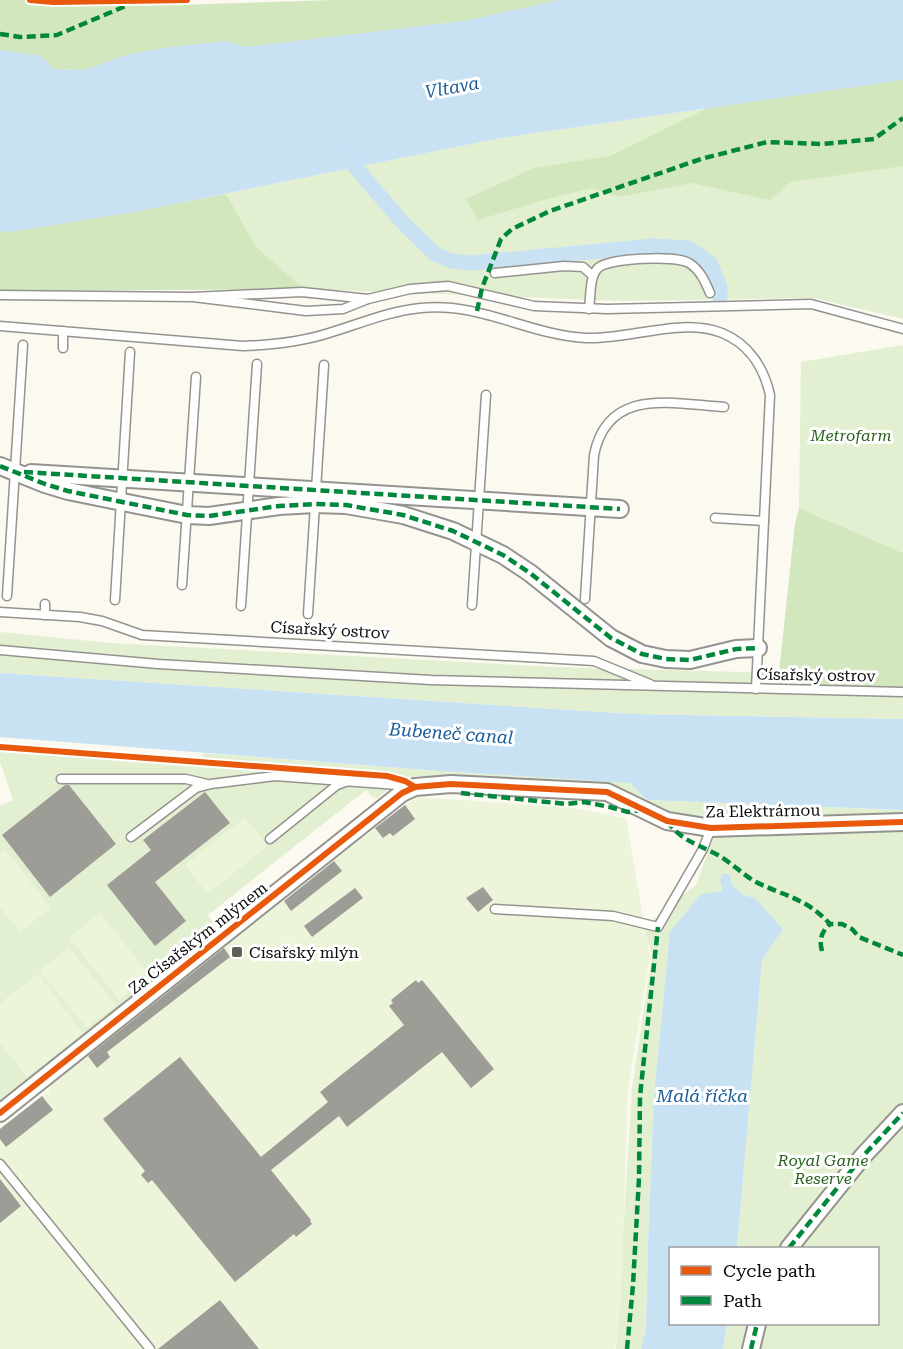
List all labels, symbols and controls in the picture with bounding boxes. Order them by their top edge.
water label: Vltava [423,72,481,102]
park label: Metrofarm [809,426,892,445]
street label: Císařský ostrov [270,617,391,643]
street label: Císařský ostrov [756,664,877,686]
water label: Bubeneč canal [387,718,514,748]
street label: Za Elektrárnou [706,801,820,821]
street label: Za Císařským mlýnem [125,878,271,998]
place label: Císařský mlýn [249,943,359,962]
marker: Císařský mlýn [230,945,244,959]
water label: Malá říčka [655,1085,748,1106]
park label: Royal Game Reserve [777,1151,868,1188]
legend [669,1247,879,1325]
text: Cycle path [723,1260,816,1281]
text: Path [723,1290,762,1311]

